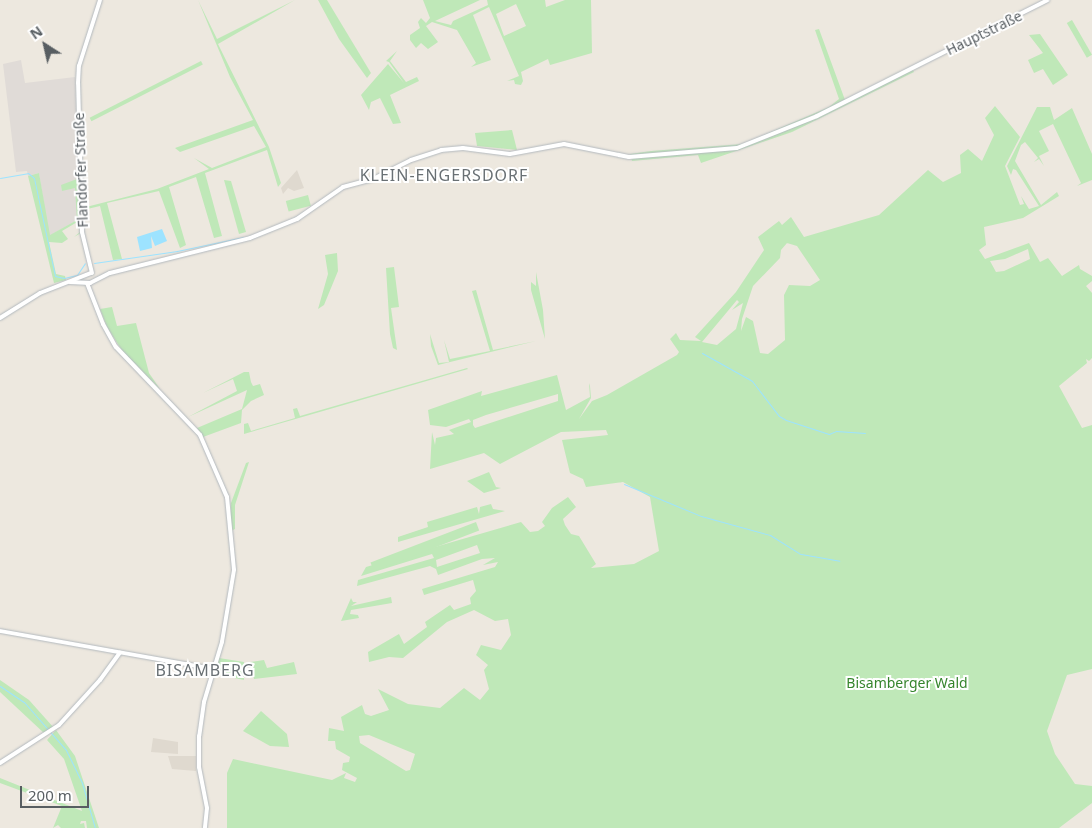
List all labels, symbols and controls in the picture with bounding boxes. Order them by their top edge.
street label: Hauptstraße [943,7,1025,59]
north arrow [20,20,70,70]
text: N [26,21,46,43]
street label: Flandorfer Straße [71,112,91,228]
district label: KLEIN-ENGERSDORF [358,165,530,185]
district label: BISAMBERG [154,660,256,680]
park label: Bisamberger Wald [846,675,968,691]
scale bar [22,776,91,808]
text: 200 m [28,785,72,805]

